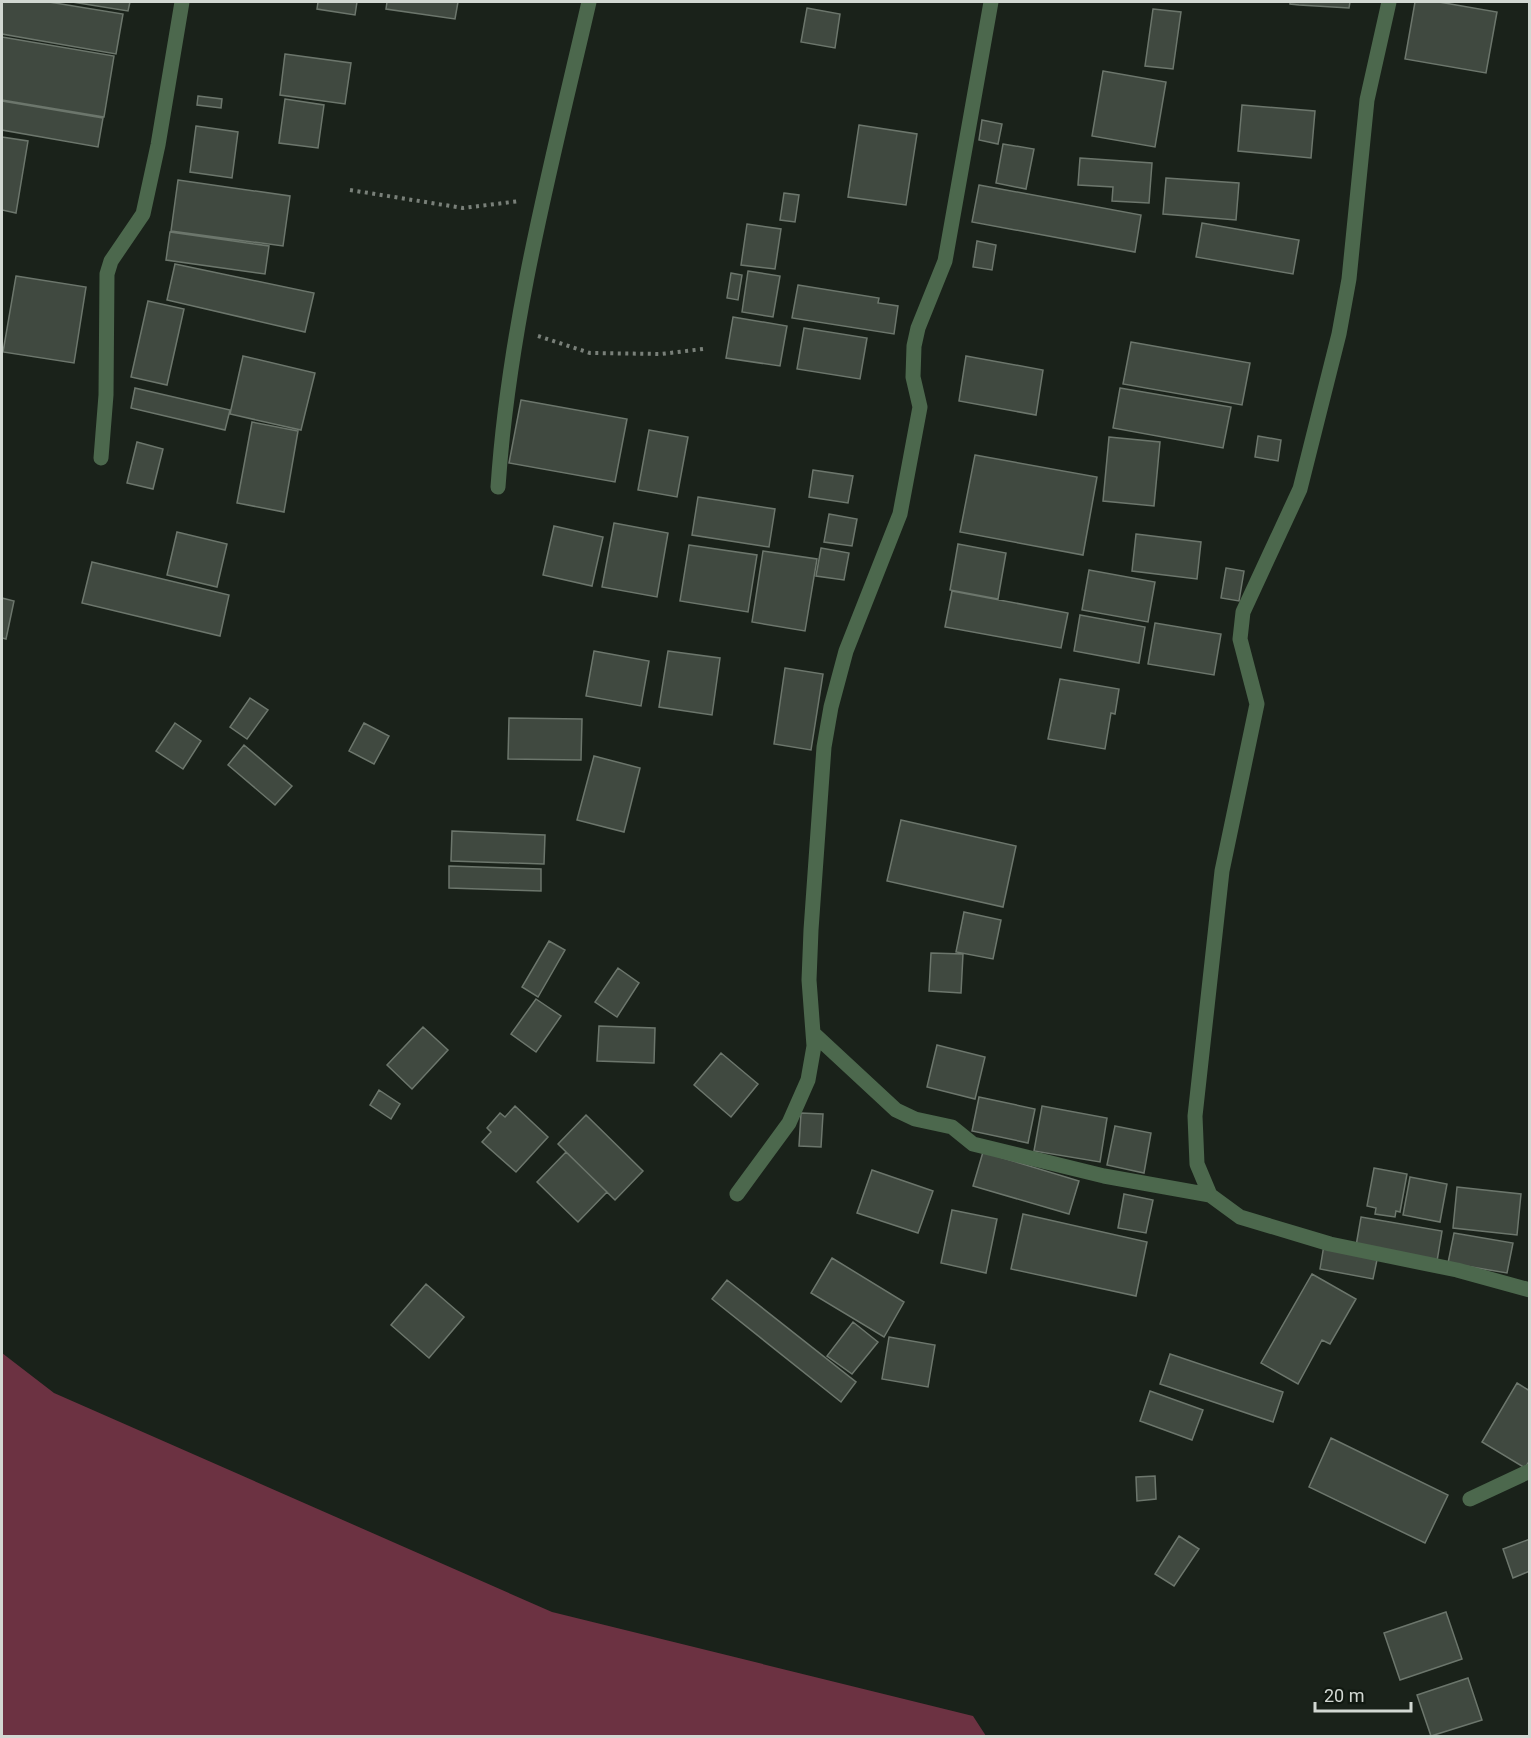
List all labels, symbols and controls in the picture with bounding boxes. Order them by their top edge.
scale bar [1315,1675,1411,1713]
text: 20 m [1324,1685,1364,1706]

